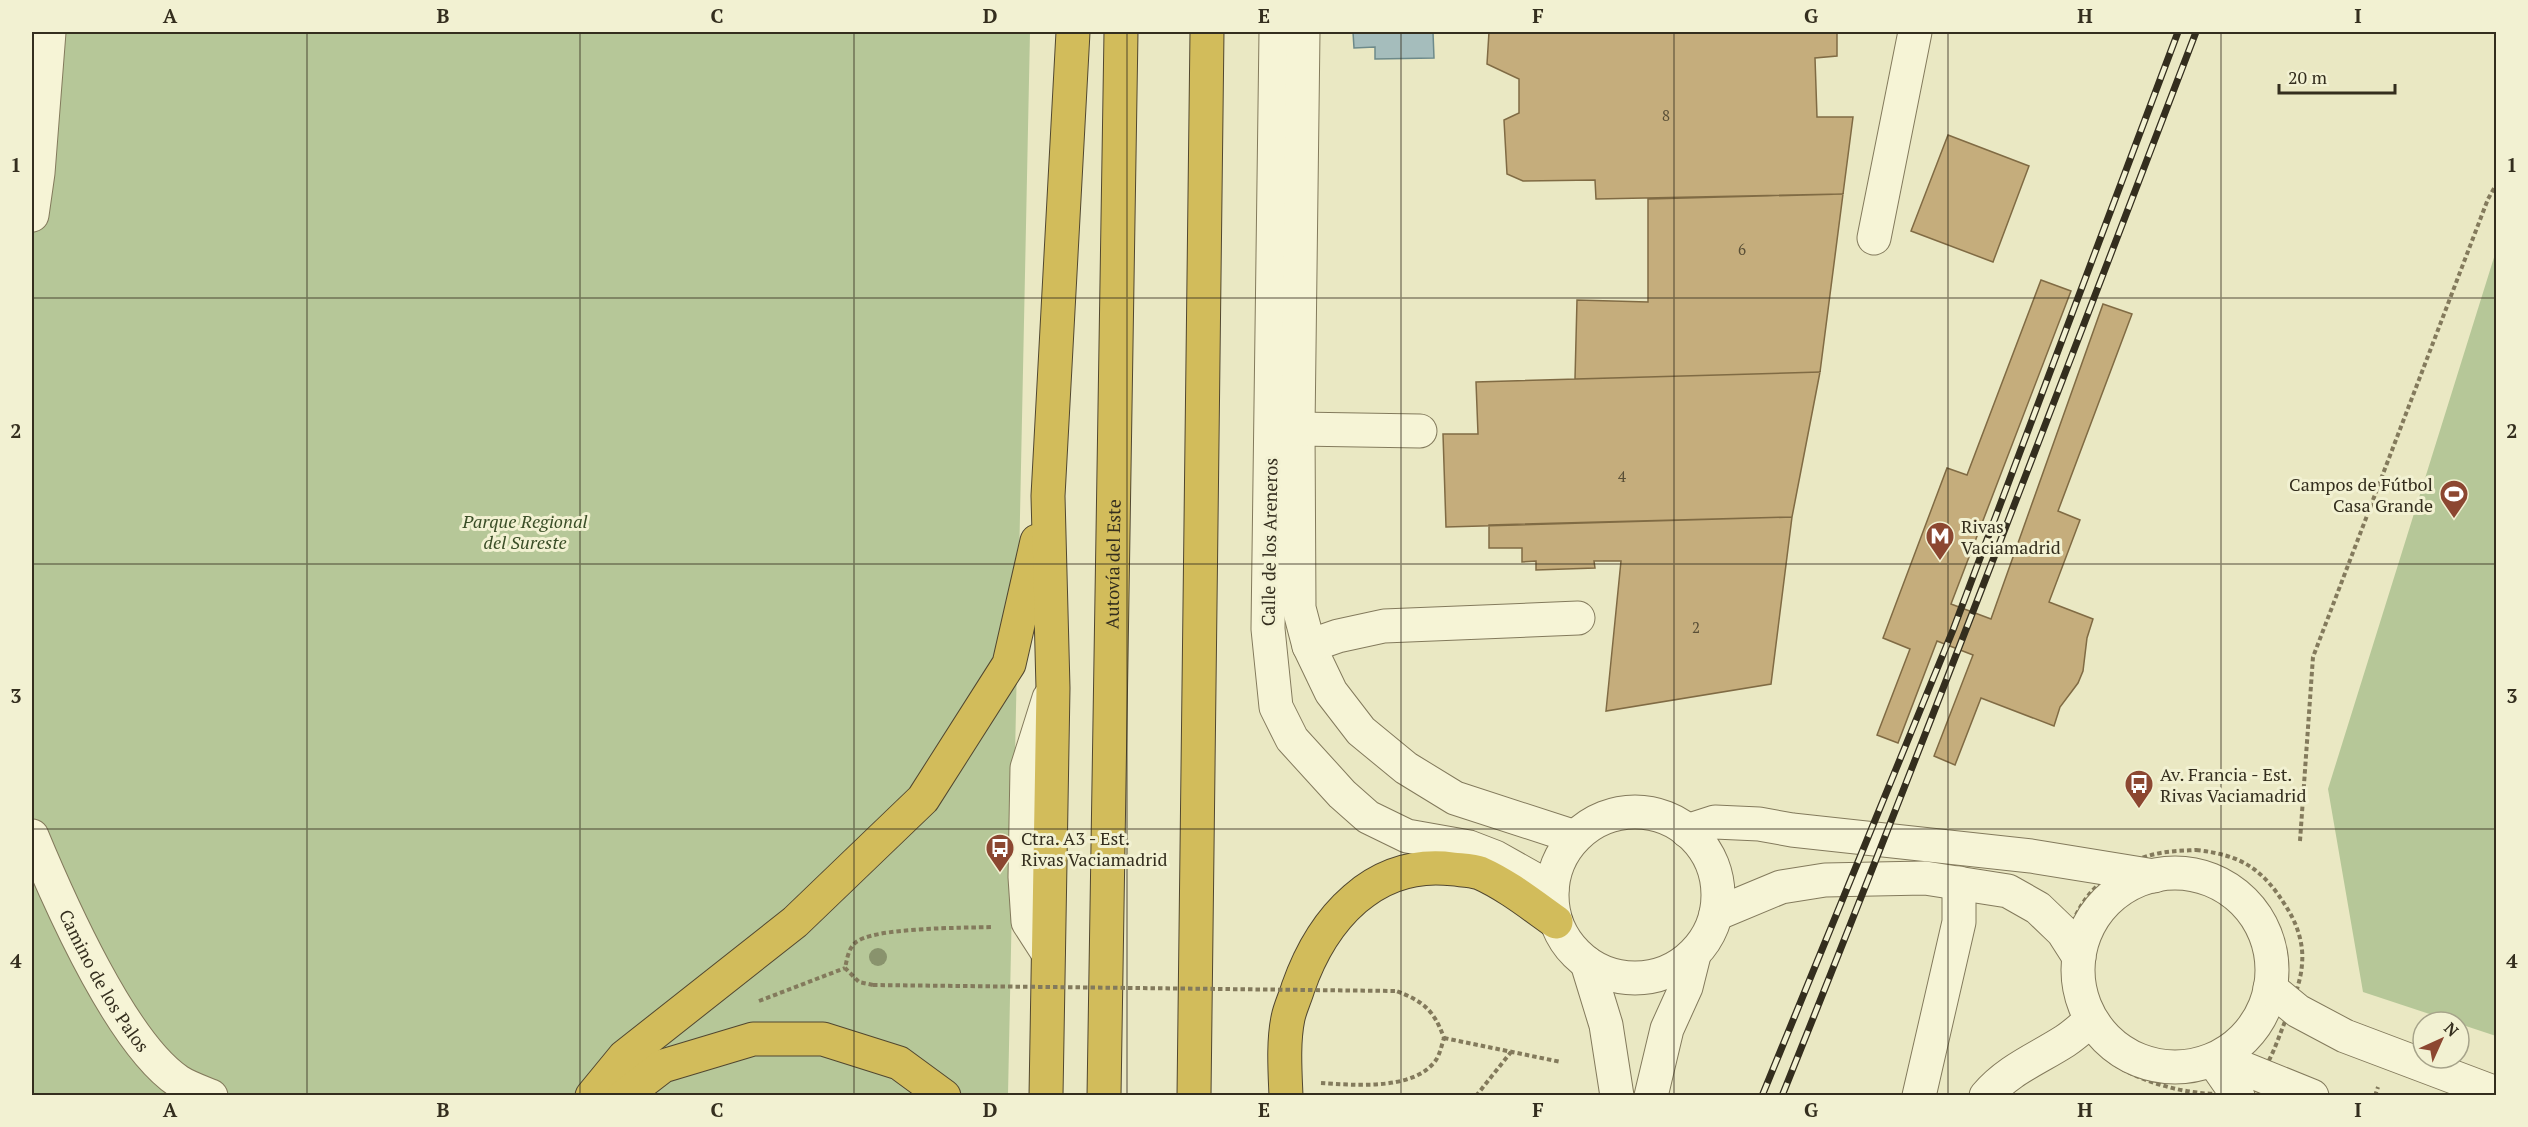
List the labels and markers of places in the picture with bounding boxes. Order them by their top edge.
place label: Campos de Fútbol Casa Grande [2289,472,2433,517]
sports icon: Campos de Fútbol Casa Grande [2438,478,2470,520]
place label: Rivas Vaciamadrid [1961,514,2061,559]
metro station icon: Rivas Vaciamadrid [1924,520,1956,562]
place label: Av. Francia - Est. Rivas Vaciamadrid [2160,762,2307,807]
bus stop icon: Av. Francia - Est. Rivas Vaciamadrid [2123,768,2155,810]
place label: Ctra. A3 - Est. Rivas Vaciamadrid [1021,826,1168,871]
bus stop icon: Ctra. A3 - Est. Rivas Vaciamadrid [984,832,1016,874]

